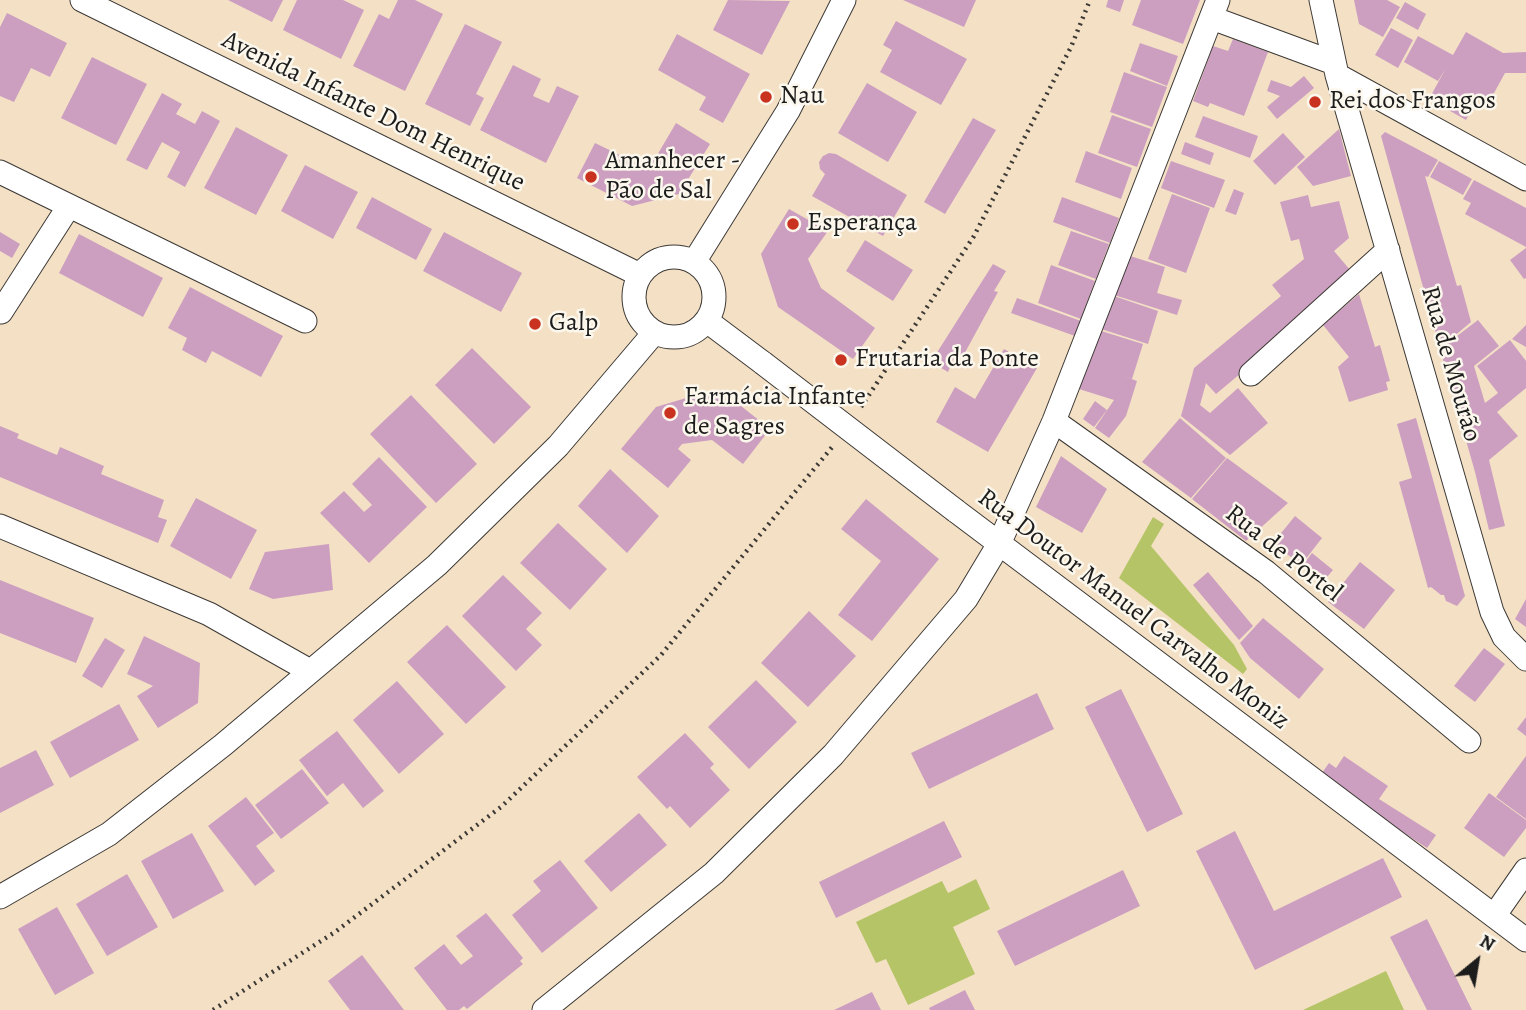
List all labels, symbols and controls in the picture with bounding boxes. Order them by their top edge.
street label: Avenida Infante Dom Henrique [216,25,530,199]
place label: Nau [780,81,824,113]
place label: Rei dos Frangos [1329,86,1496,118]
marker: Nau [758,89,774,105]
marker: Rei dos Frangos [1307,94,1323,110]
place label: Amanhecer - Pão de Sal [605,146,740,208]
marker: Amanhecer - Pão de Sal [583,169,599,185]
place label: Esperança [807,208,917,240]
marker: Esperança [785,216,801,232]
street label: Rua de Mourão [1413,283,1487,445]
place label: Galp [549,308,598,340]
marker: Galp [527,316,543,332]
place label: Frutaria da Ponte [855,344,1039,376]
marker: Frutaria da Ponte [833,352,849,368]
place label: Farmácia Infante de Sagres [684,382,866,444]
marker: Farmácia Infante de Sagres [662,405,678,421]
street label: Rua Doutor Manuel Carvalho Moniz [971,483,1295,737]
street label: Rua de Portel [1218,499,1348,609]
north arrow [1442,926,1512,996]
text: N [1475,928,1500,958]

